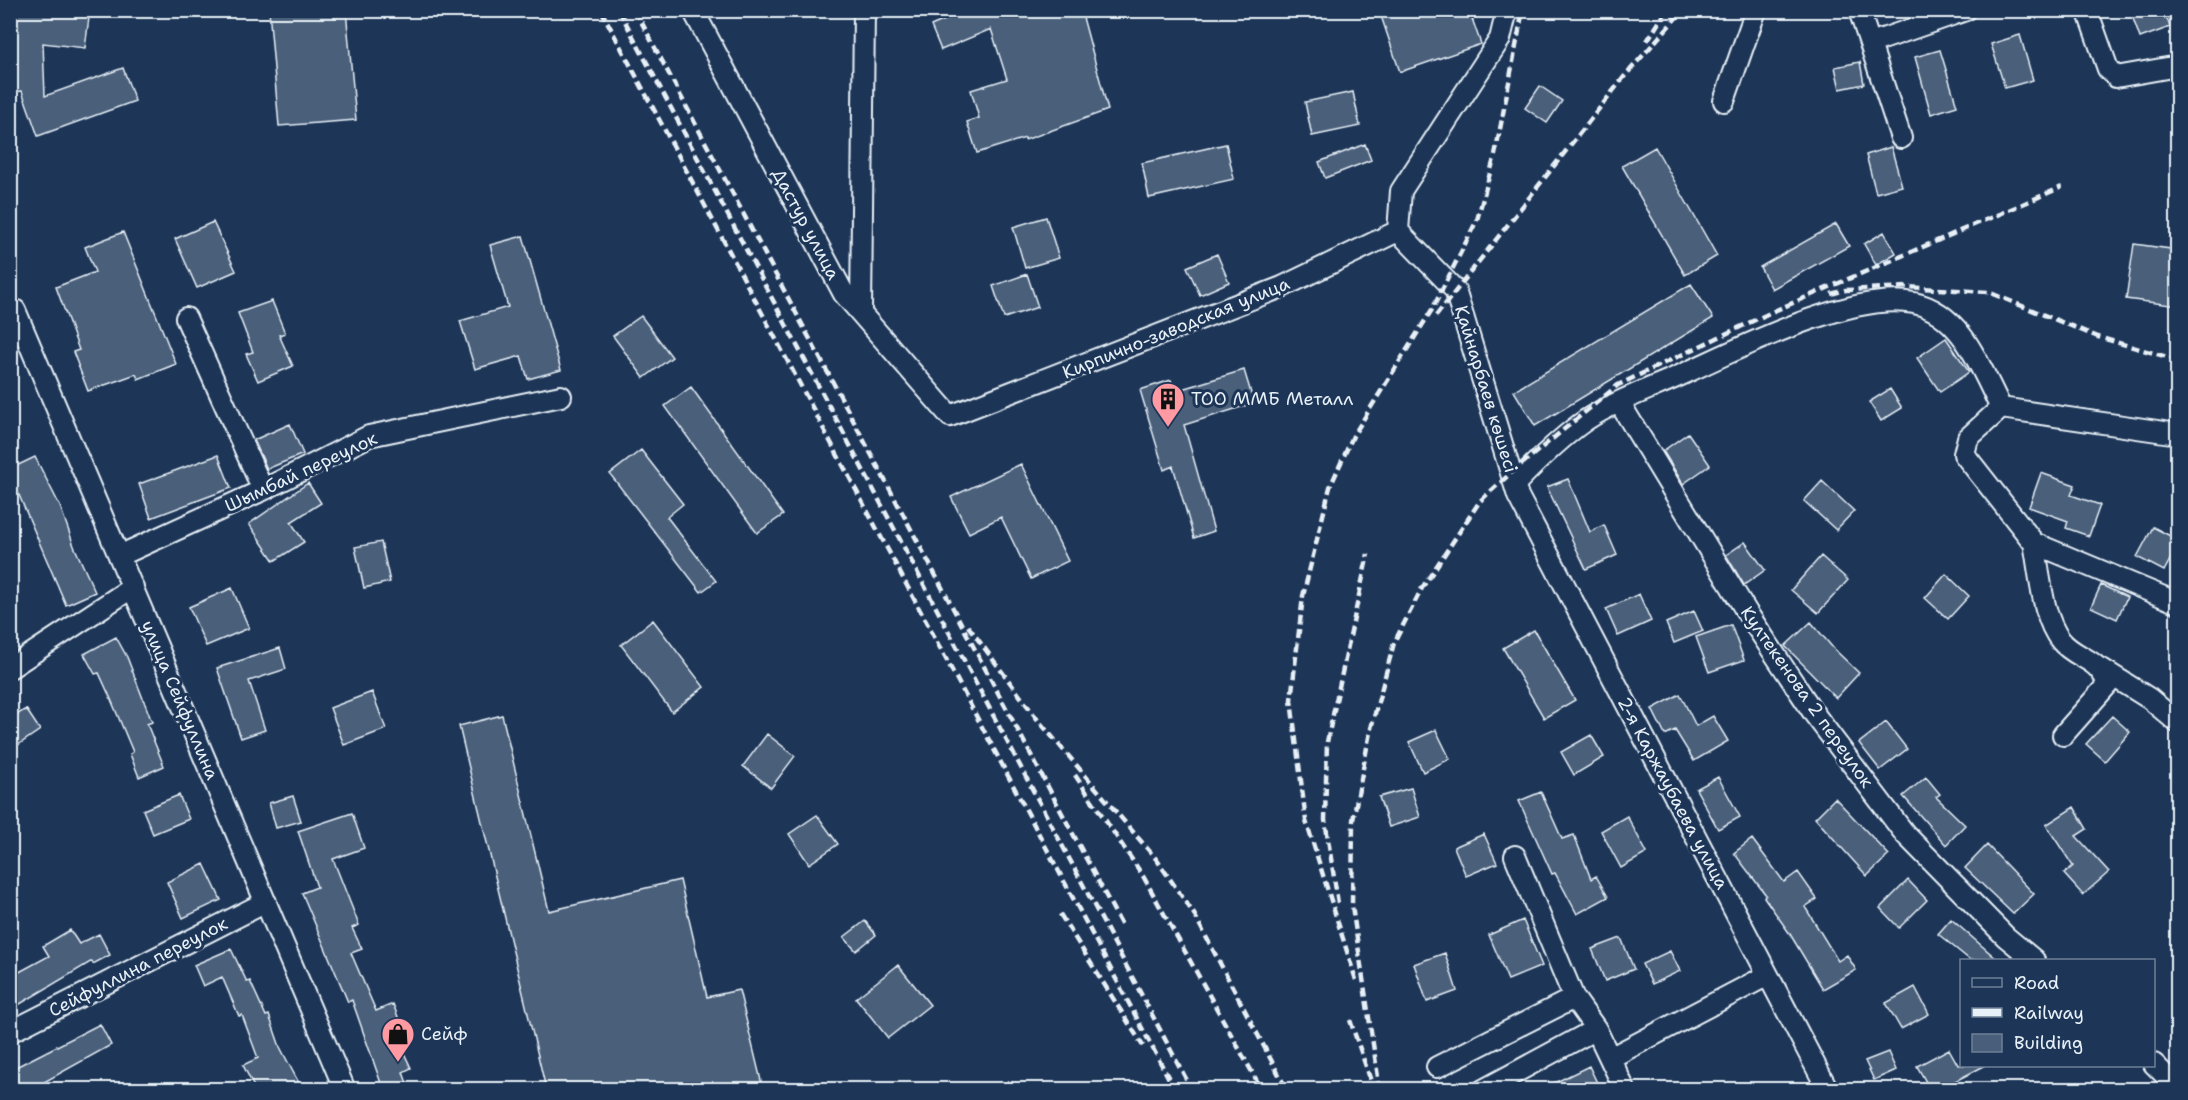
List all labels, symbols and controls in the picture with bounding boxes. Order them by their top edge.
street label: Дастур улица [766,164,846,284]
street label: Кирпично-заводская улица [1059,271,1293,385]
street label: Қайнарбаев көшесі [1449,302,1523,476]
building icon: ТОО ММБ Металл [1150,381,1186,428]
place label: ТОО ММБ Металл [1191,387,1353,411]
street label: Шымбай переулок [221,426,381,518]
street label: Култекенова 2 переулок [1735,601,1879,793]
street label: улица Сейфуллина [136,617,224,783]
street label: 2-я Каржаубаева улица [1612,692,1734,894]
street label: Сейфуллина переулок [44,911,232,1023]
legend [1960,959,2155,1067]
text: Road [2014,971,2059,995]
text: Railway [2014,1001,2084,1025]
shop icon: Сейф [380,1016,416,1063]
place label: Сейф [421,1022,467,1046]
text: Building [2014,1031,2083,1055]

